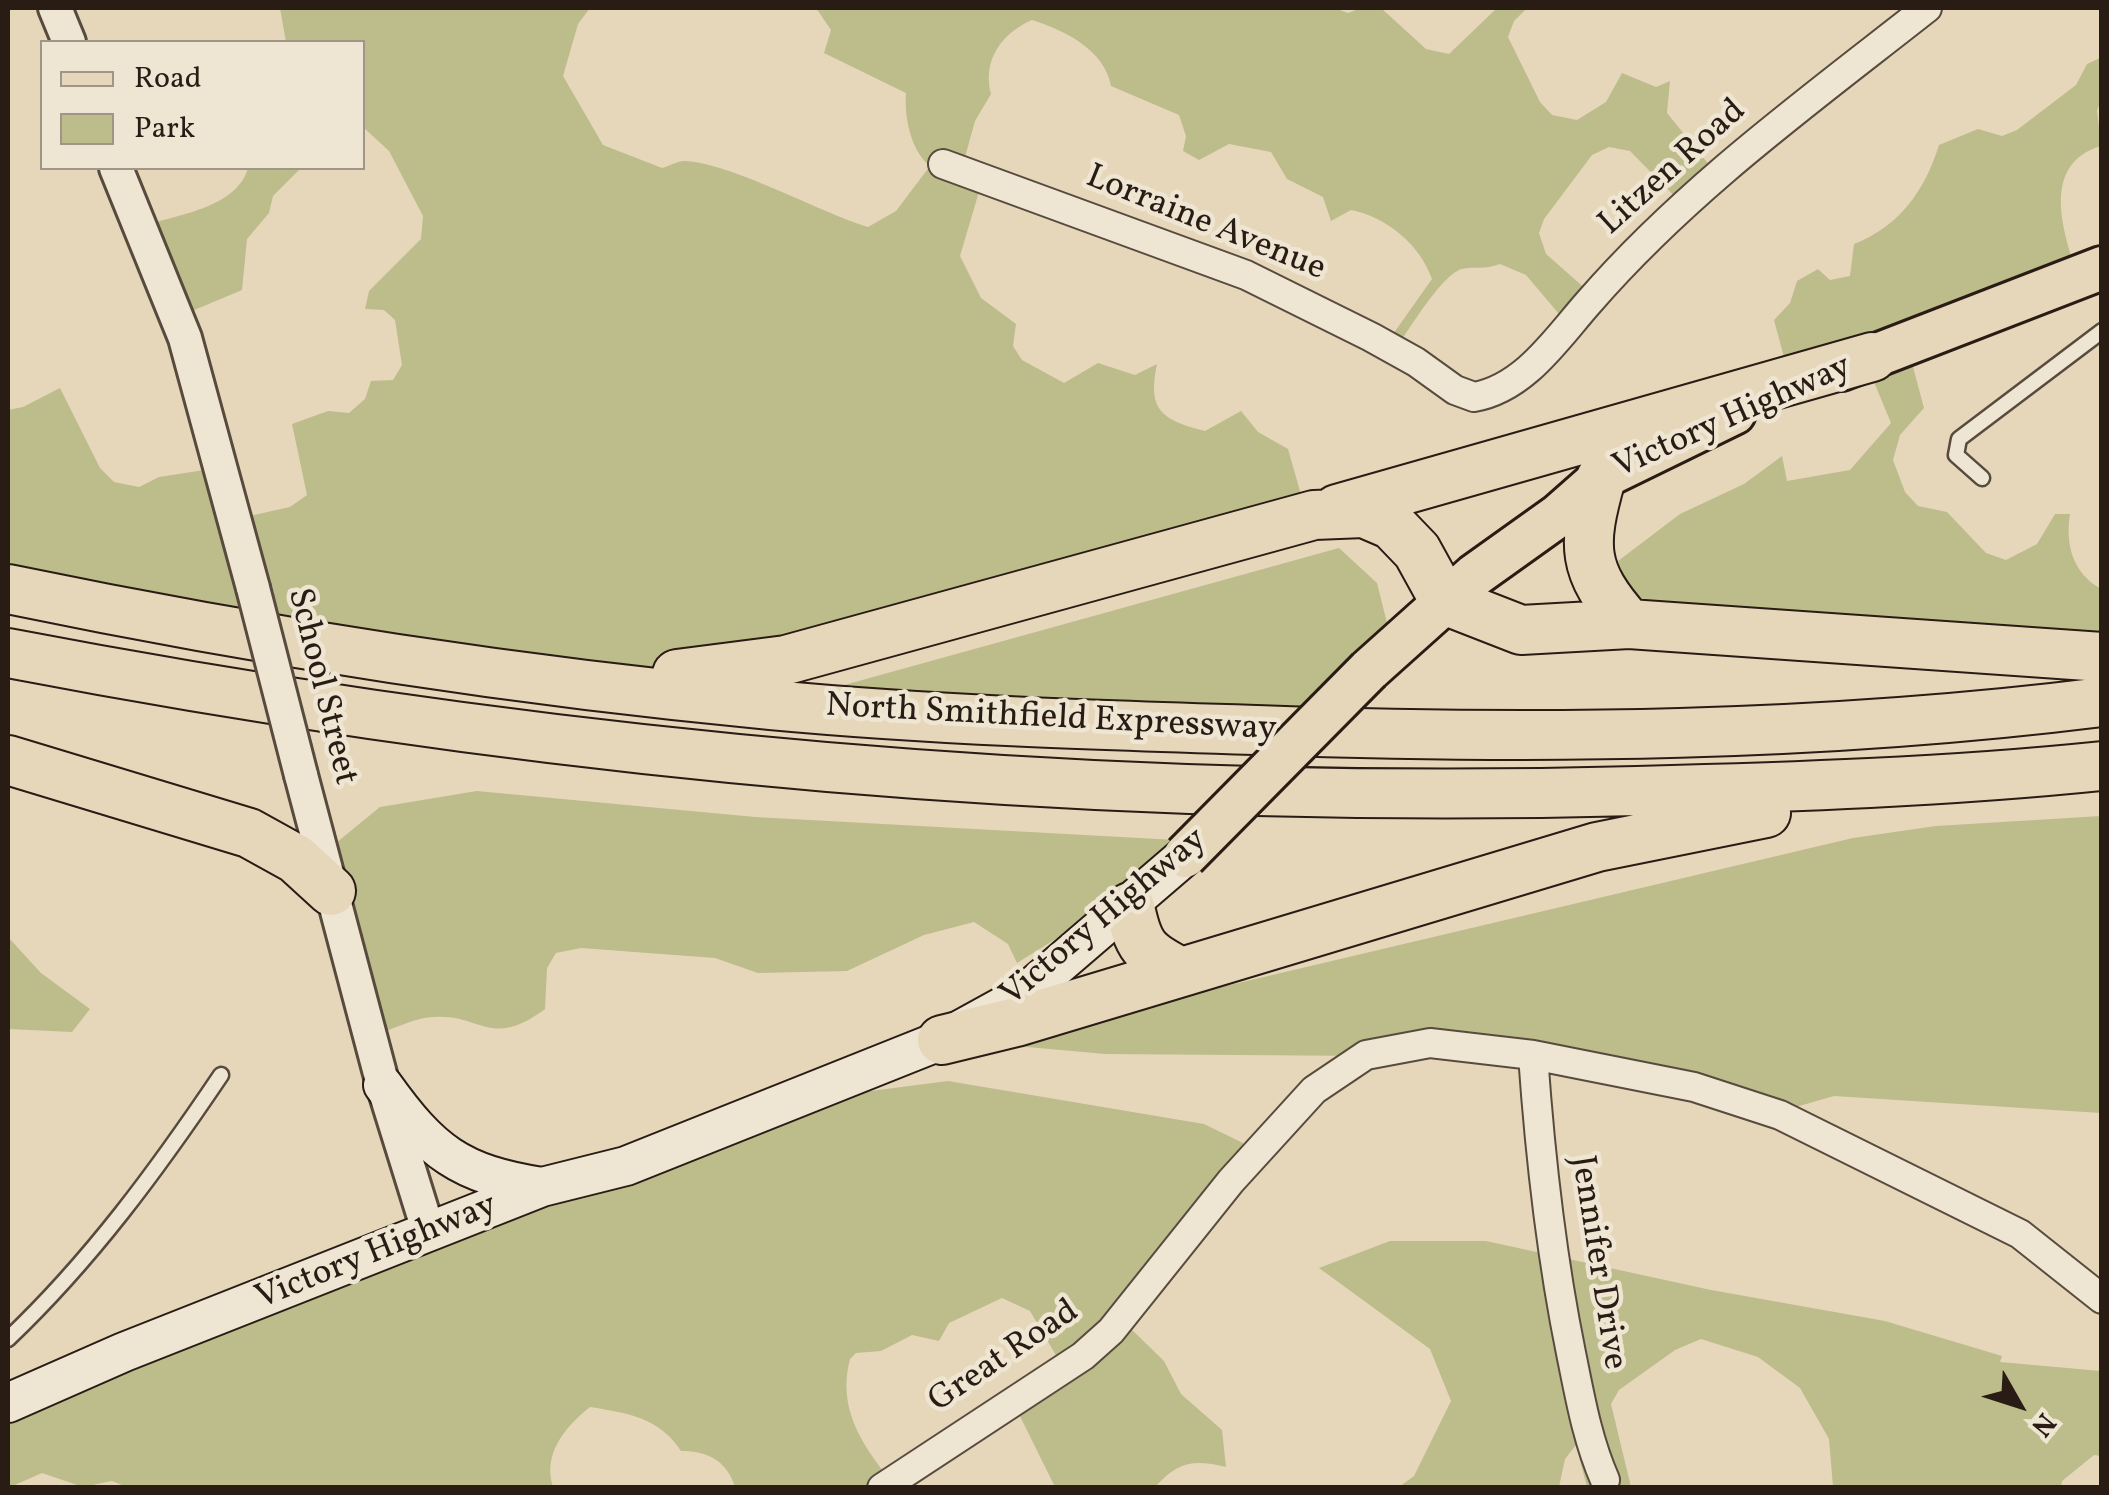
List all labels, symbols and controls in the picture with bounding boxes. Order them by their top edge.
legend [40,40,365,170]
text: Road [134,58,202,100]
street label: Litzen Road [1592,92,1756,246]
text: Park [134,108,195,150]
street label: Lorraine Avenue [1079,158,1331,292]
street label: Victory Highway [1607,348,1859,490]
street label: School Street [275,584,365,790]
street label: North Smithfield Expressway [825,687,1277,753]
street label: Victory Highway [993,821,1217,1017]
street label: Jennifer Drive [1558,1153,1634,1373]
street label: Victory Highway [250,1187,504,1321]
street label: Great Road [922,1292,1088,1424]
north arrow [1969,1355,2069,1455]
text: N [2021,1404,2064,1444]

